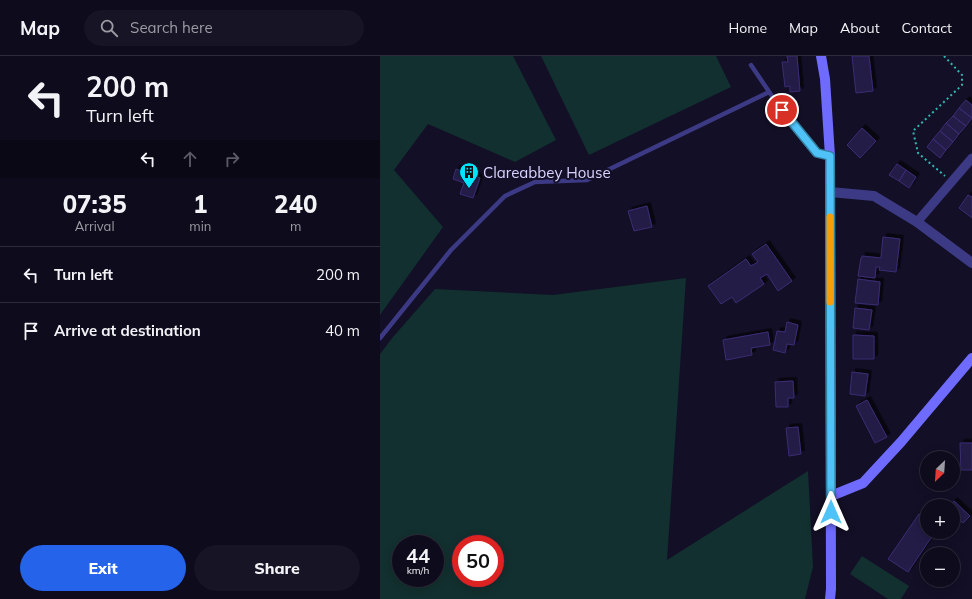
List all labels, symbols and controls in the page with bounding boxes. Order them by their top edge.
search box [84,10,364,46]
text: Map [20,16,60,40]
icon: search [98,17,120,39]
text: Search here [130,18,213,37]
text: Home [728,19,767,37]
text: Map [789,19,818,37]
text: About [840,19,880,37]
text: Contact [902,19,952,37]
text: 200 m [86,69,169,104]
icon: left [20,72,72,124]
pin [765,93,799,127]
icon: arrive [771,99,793,121]
text: Turn left [86,104,154,127]
icon: left [137,148,159,170]
icon: ahead [179,148,201,170]
icon: right [221,148,243,170]
building icon: Clareabbey House [458,161,480,189]
place label: Clareabbey House [483,163,611,182]
text: 07:35 [63,189,127,219]
text: 1 [193,189,208,219]
text: 240 [274,189,317,219]
text: Arrival [75,218,115,234]
text: min [189,218,211,234]
text: m [290,218,301,234]
icon: left [20,264,42,286]
text: Turn left [54,265,113,284]
text: 200 m [316,265,360,284]
icon: arrive [20,320,42,342]
text: Arrive at destination [54,321,201,340]
text: 40 m [325,321,360,340]
north arrow [920,451,960,491]
map controls [920,451,960,587]
position arrow [810,491,852,533]
button: + [920,499,960,539]
speed limit sign: 50 [452,535,504,587]
text: 44 [406,543,430,568]
button: Exit [20,545,186,591]
button: Share [194,545,360,591]
button: − [920,547,960,587]
text: km/h [407,564,429,577]

